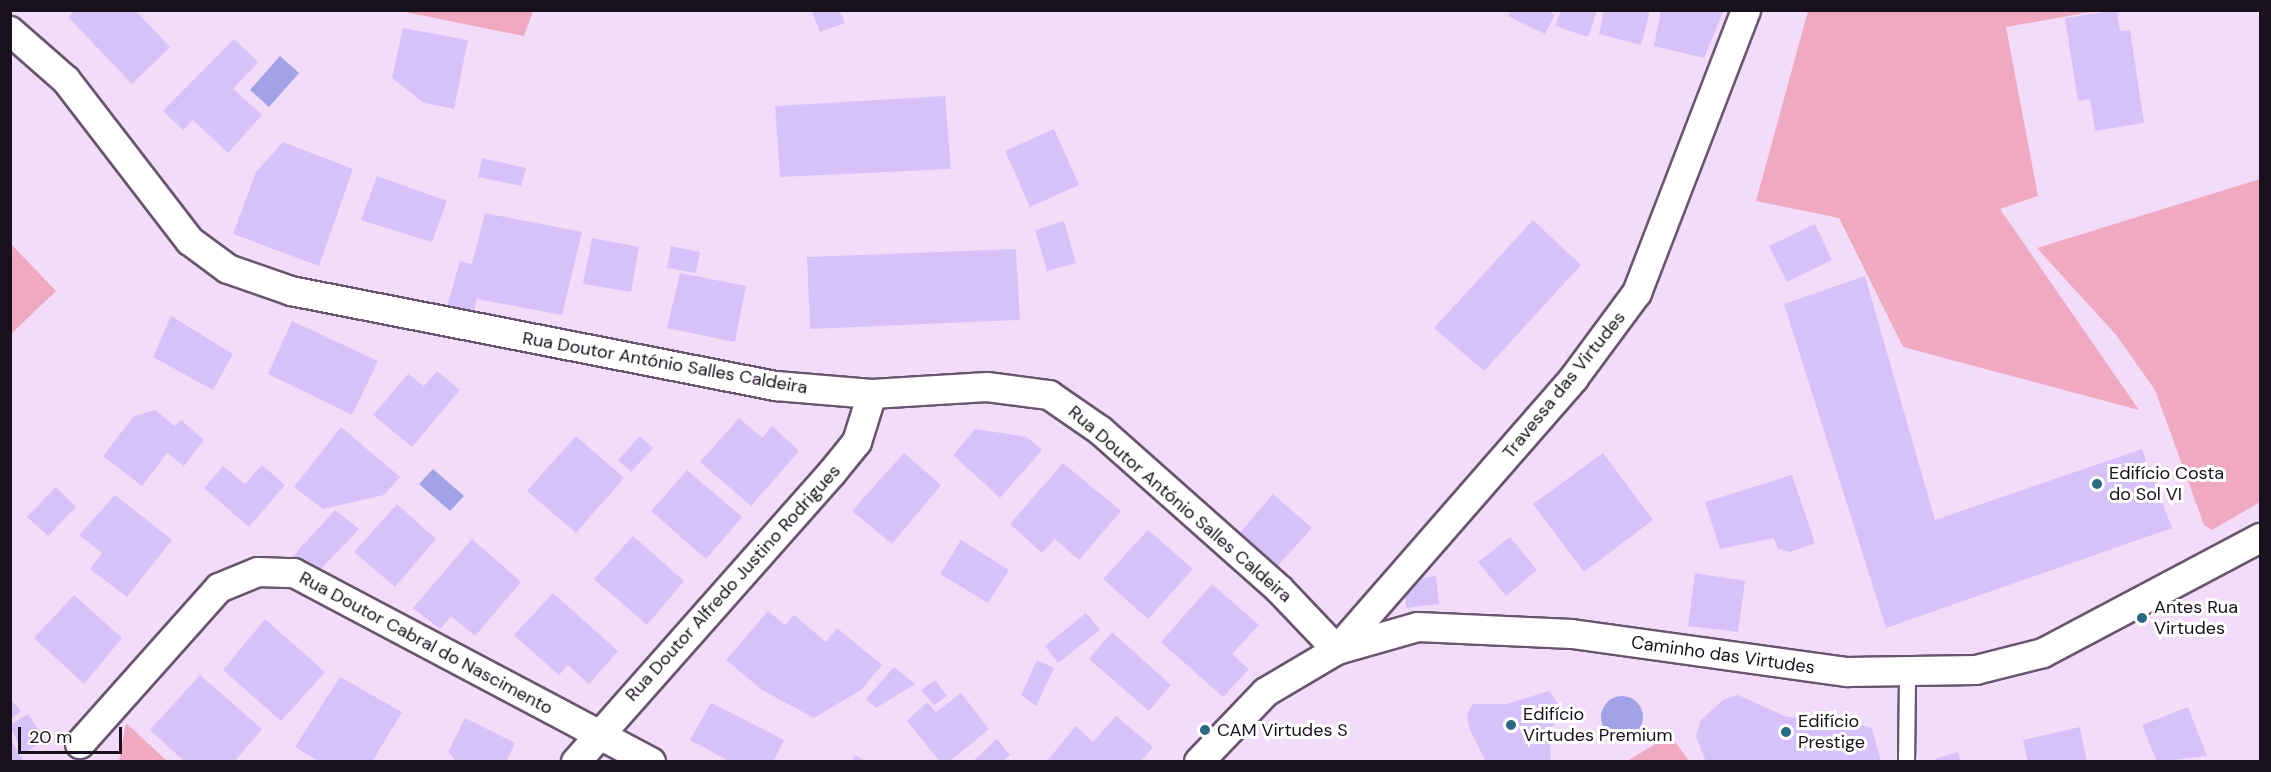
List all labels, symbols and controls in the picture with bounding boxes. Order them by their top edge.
street label: Travessa das Virtudes [1498,307,1630,463]
street label: Rua Doutor António Salles Caldeira [521,327,809,399]
street label: Rua Doutor António Salles Caldeira [1064,401,1296,607]
street label: Rua Doutor Alfredo Justino Rodrigues [621,460,845,706]
place label: Edifício Costa do Sol VI [2109,463,2224,506]
marker: Edifício Costa do Sol VI [2090,477,2104,491]
street label: Rua Doutor Cabral do Nascimento [296,567,556,719]
place label: Antes Rua Virtudes [2154,597,2238,640]
marker: Antes Rua Virtudes [2135,611,2149,625]
street label: Caminho das Virtudes [1630,631,1816,679]
place label: Edifício Virtudes Premium [1523,704,1672,746]
place label: Edifício Prestige [1798,711,1865,754]
scale bar [21,715,124,753]
marker: Edifício Virtudes Premium [1504,718,1518,732]
place label: CAM Virtudes S [1217,719,1348,741]
marker: CAM Virtudes S [1198,723,1212,737]
text: 20 m [29,725,72,749]
marker: Edifício Prestige [1779,725,1793,739]

